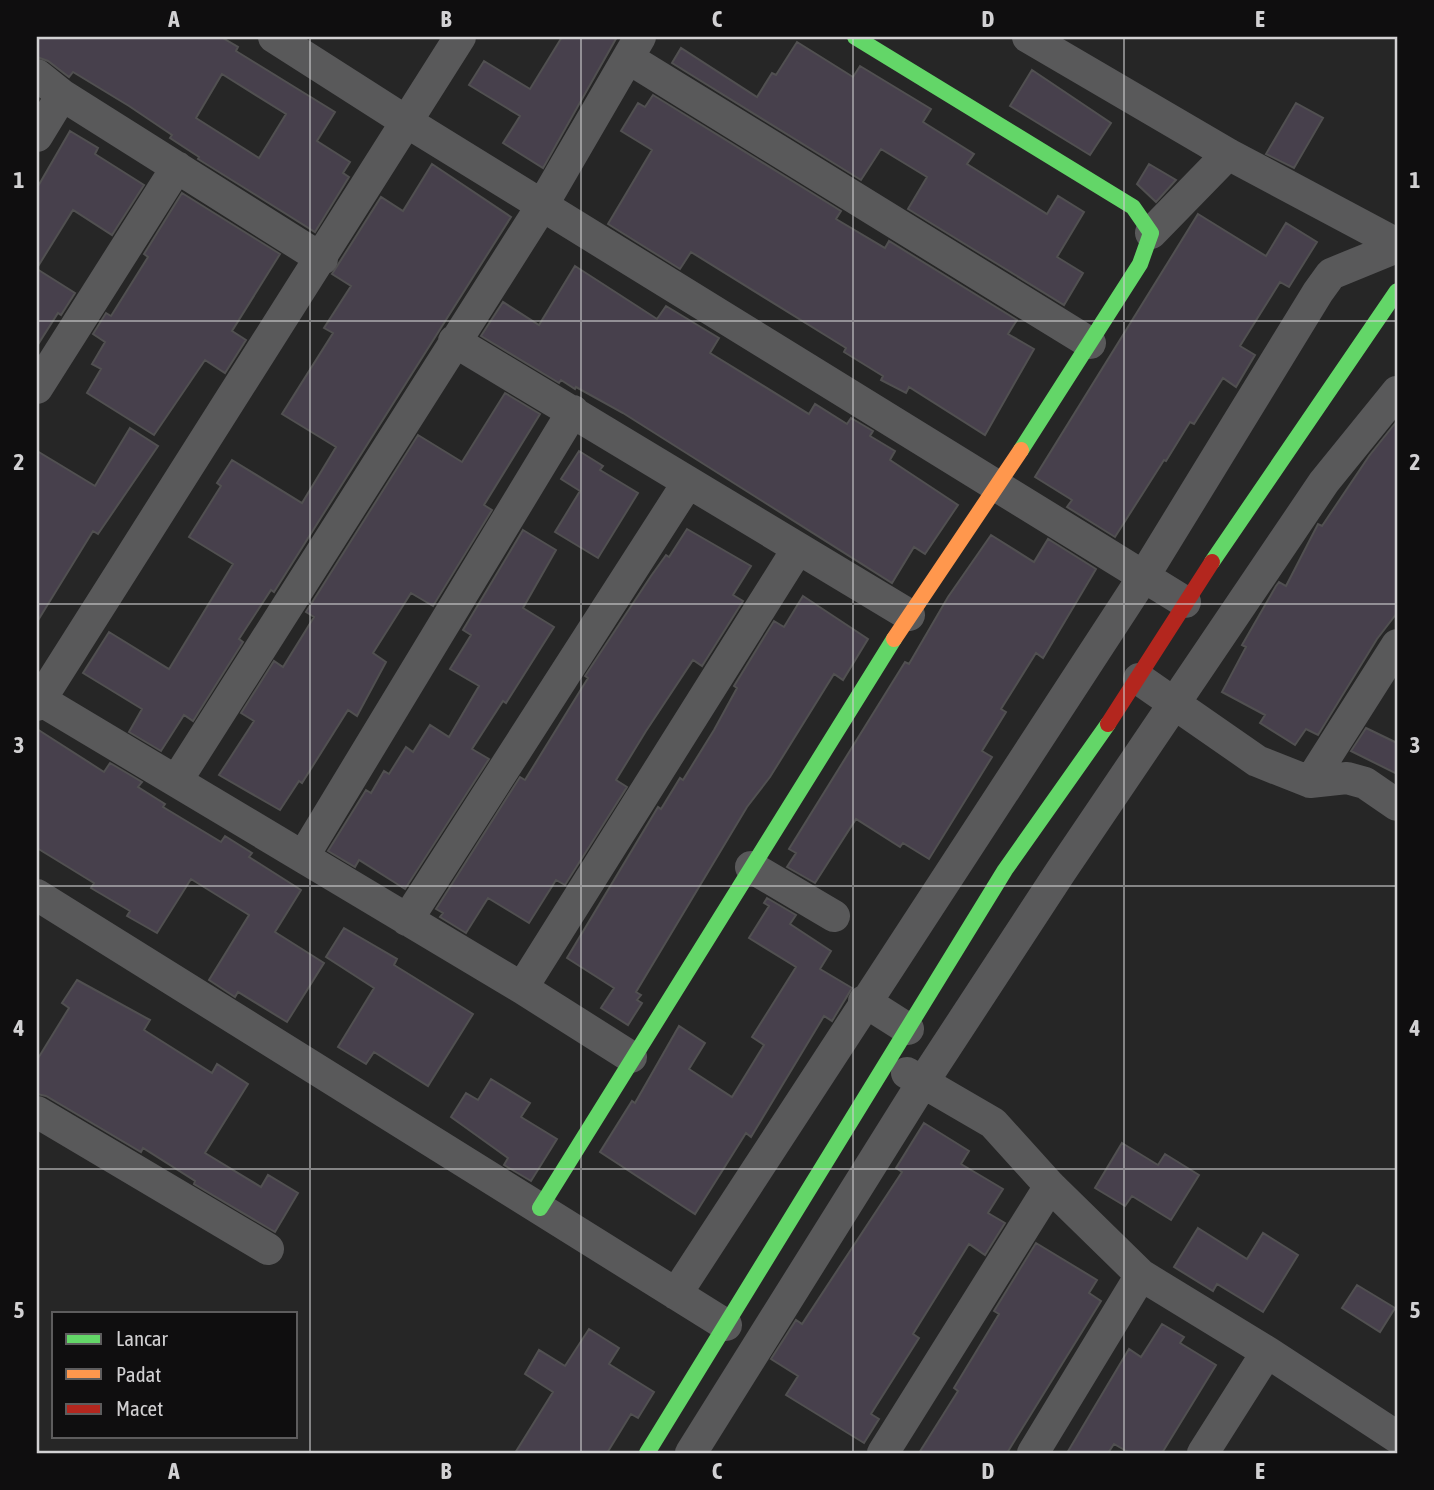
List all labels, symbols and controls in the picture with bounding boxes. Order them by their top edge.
text: A [167,6,180,32]
text: B [441,6,452,32]
text: C [712,6,723,32]
text: D [982,6,995,32]
text: E [1255,6,1265,32]
text: 1 [14,167,25,193]
text: 1 [1410,167,1421,193]
text: 2 [14,449,24,475]
text: 2 [1410,449,1420,475]
text: 3 [14,732,24,758]
text: 3 [1410,732,1420,758]
text: 4 [13,1015,25,1041]
text: 4 [1409,1015,1421,1041]
text: 5 [14,1297,25,1323]
text: 5 [1410,1297,1421,1323]
legend [52,1312,298,1438]
text: Lancar [116,1326,169,1350]
text: Padat [116,1362,161,1386]
text: Macet [116,1396,163,1420]
text: A [167,1458,180,1484]
text: B [441,1458,452,1484]
text: C [712,1458,723,1484]
text: D [982,1458,995,1484]
text: E [1255,1458,1265,1484]

